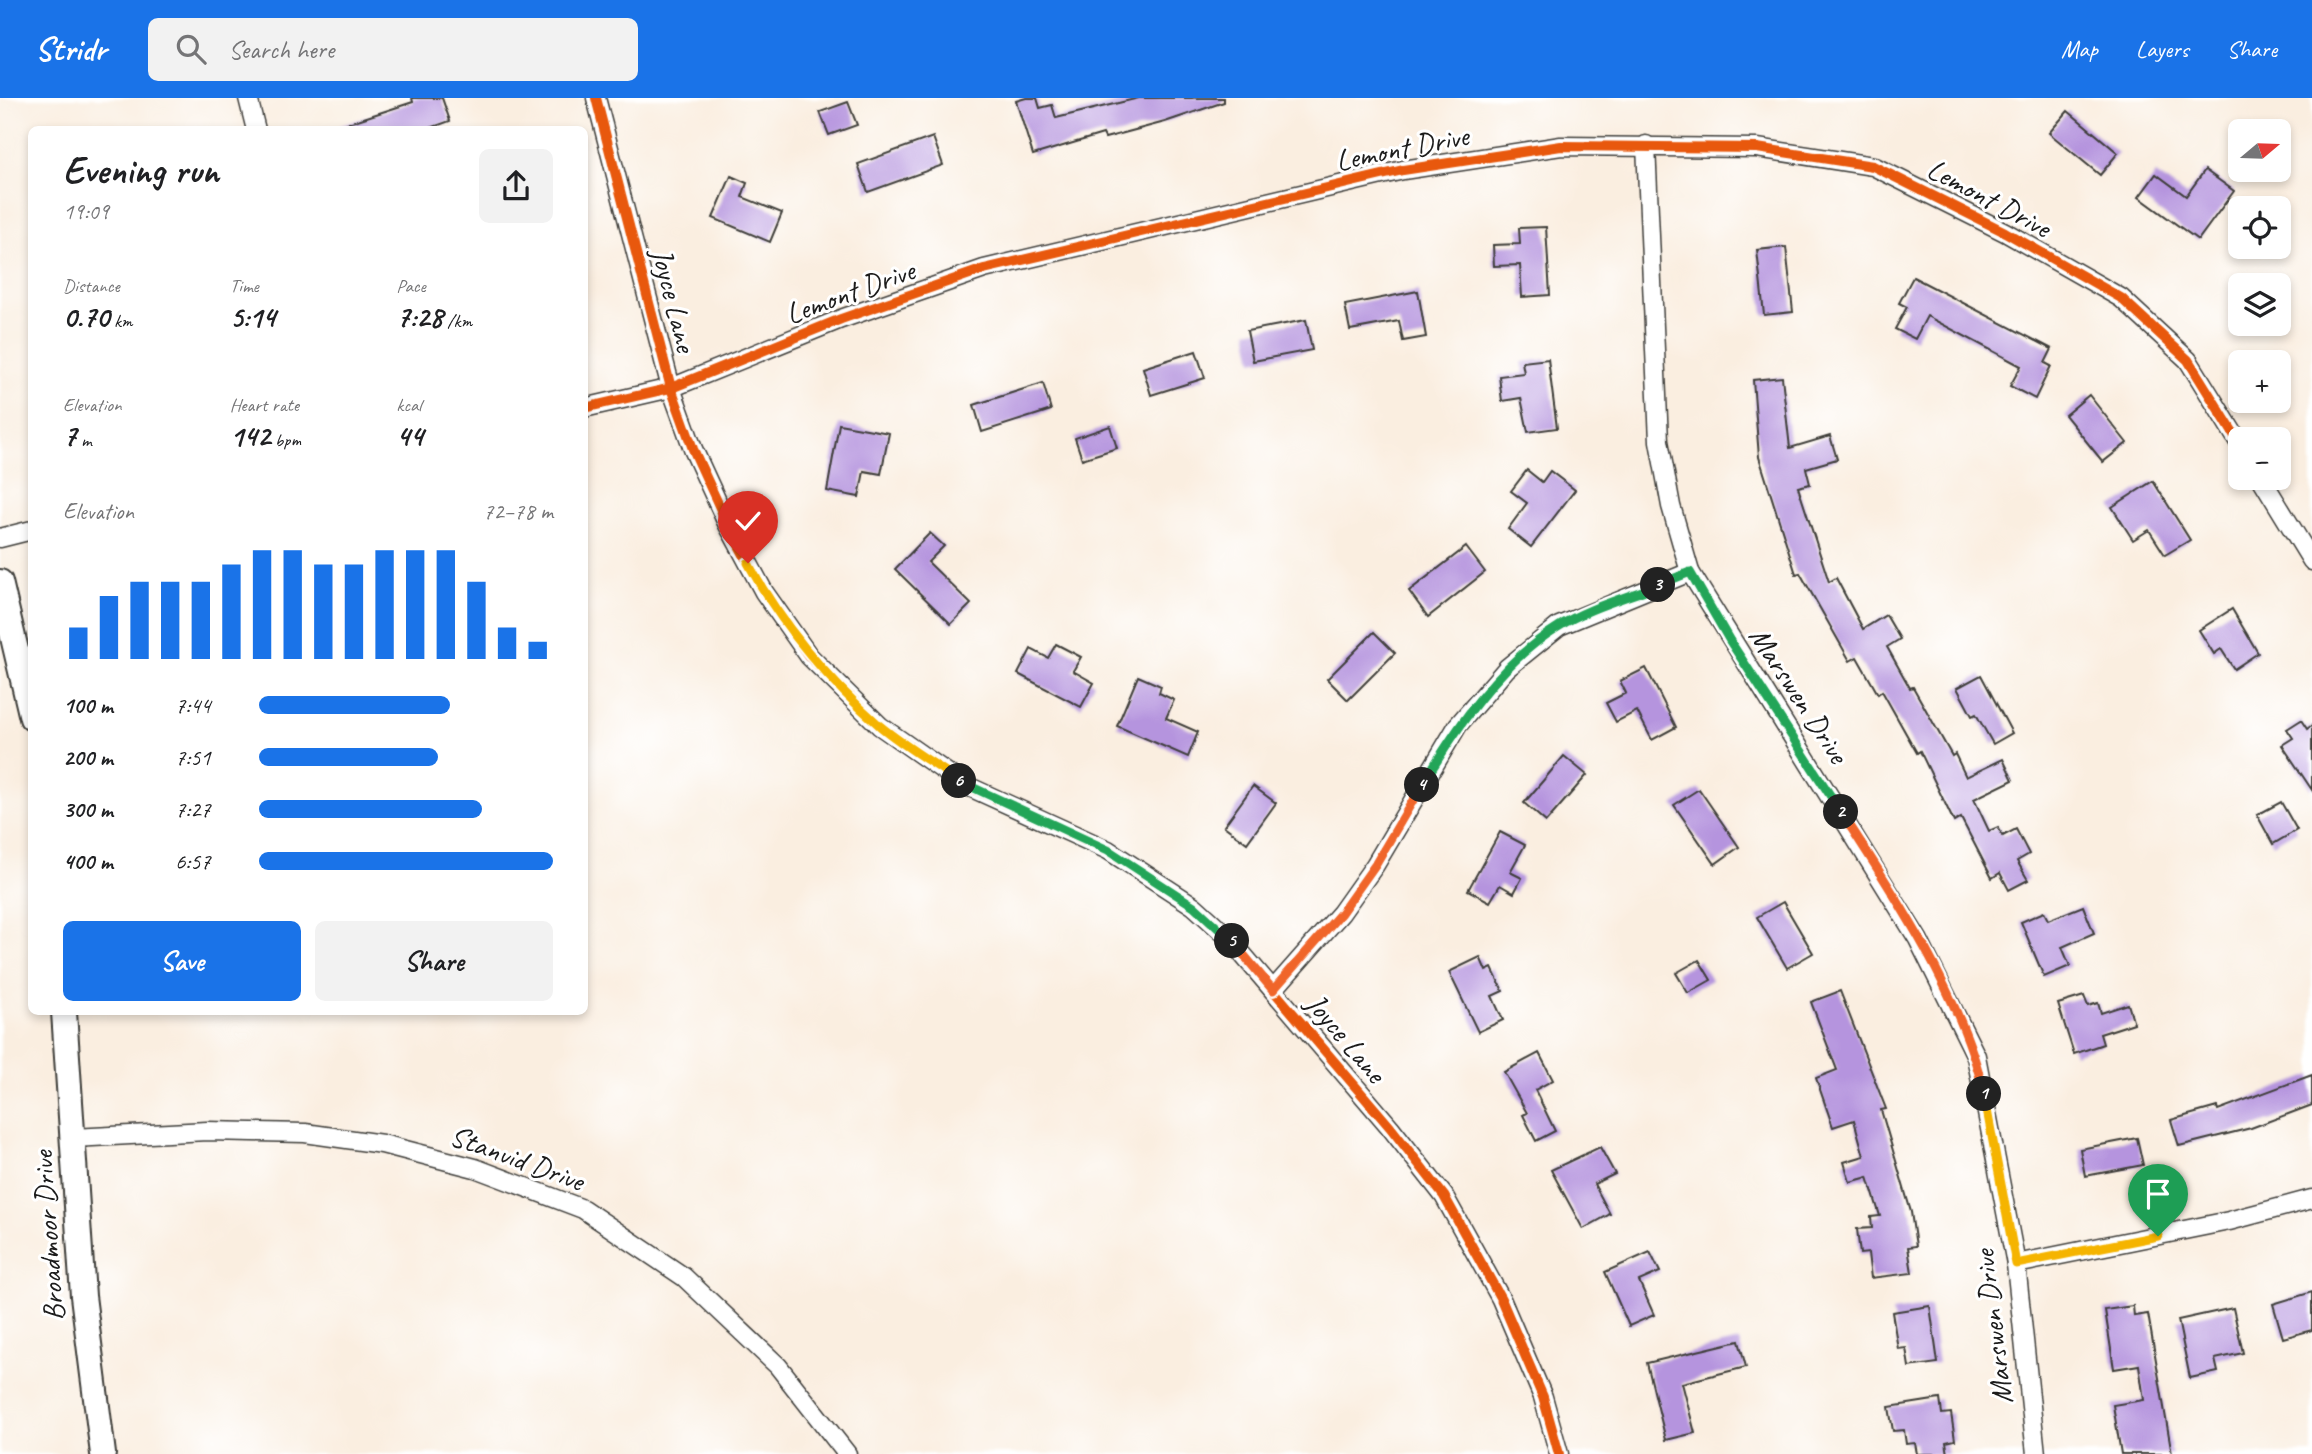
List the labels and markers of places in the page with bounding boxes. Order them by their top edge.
pin [718,491,778,563]
pin: 3 [1640,568,1676,602]
pin: 6 [942,764,976,798]
pin: 4 [1404,768,1440,802]
pin: 2 [1824,794,1858,830]
pin: 5 [1214,924,1250,958]
pin: 1 [1966,1076,2002,1112]
pin [2128,1164,2188,1236]

